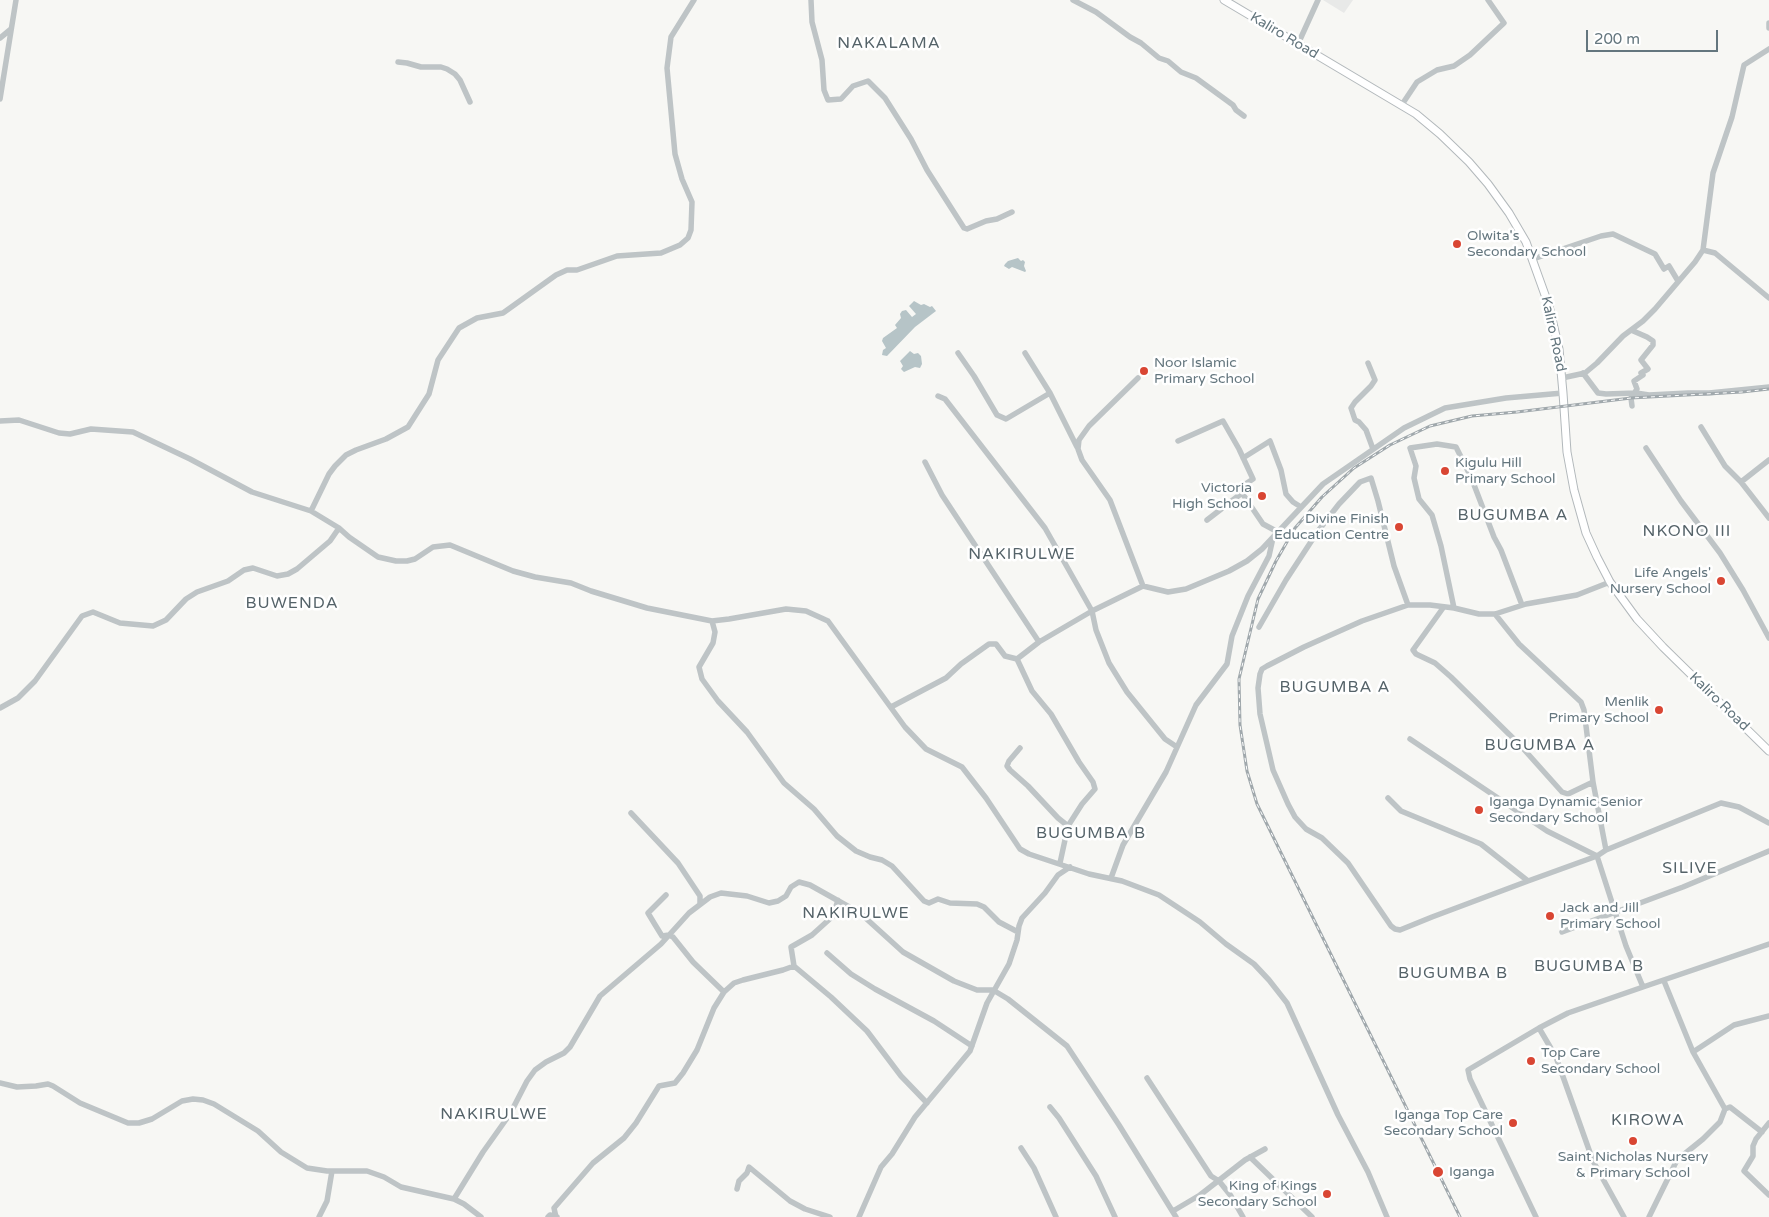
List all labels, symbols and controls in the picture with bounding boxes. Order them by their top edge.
street label: Kaliro Road [1247,9,1321,63]
scale bar [1589,20,1722,52]
text: 200 m [1594,30,1640,48]
district label: NAKALAMA [836,34,942,54]
place label: Olwita's Secondary School [1467,228,1586,260]
marker: Olwita's Secondary School [1451,238,1463,250]
street label: Kaliro Road [1537,295,1569,373]
place label: Noor Islamic Primary School [1154,355,1255,388]
marker: Noor Islamic Primary School [1138,365,1150,377]
place label: Kigulu Hill Primary School [1455,455,1556,488]
marker: Kigulu Hill Primary School [1439,465,1451,477]
place label: Victoria High School [1172,480,1252,512]
marker: Victoria High School [1256,490,1268,502]
district label: BUGUMBA A [1456,506,1570,526]
place label: Divine Finish Education Centre [1274,511,1389,544]
marker: Divine Finish Education Centre [1393,521,1405,533]
district label: NKONO III [1641,522,1733,542]
district label: NAKIRULWE [967,545,1077,565]
place label: Life Angels' Nursery School [1610,565,1711,598]
marker: Life Angels' Nursery School [1715,575,1727,587]
district label: BUWENDA [245,594,339,614]
street label: Kaliro Road [1686,669,1752,735]
district label: BUGUMBA A [1278,678,1392,698]
place label: Menlik Primary School [1548,694,1649,726]
marker: Menlik Primary School [1653,704,1665,716]
district label: BUGUMBA A [1483,736,1597,756]
place label: Iganga Dynamic Senior Secondary School [1489,794,1643,826]
marker: Iganga Dynamic Senior Secondary School [1473,804,1485,816]
district label: BUGUMBA B [1035,824,1147,844]
district label: SILIVE [1661,859,1719,879]
place label: Jack and Jill Primary School [1560,900,1661,932]
district label: NAKIRULWE [801,904,911,924]
marker: Jack and Jill Primary School [1544,910,1556,922]
district label: BUGUMBA B [1533,957,1645,977]
district label: BUGUMBA B [1397,964,1509,984]
place label: Top Care Secondary School [1541,1045,1660,1078]
marker: Top Care Secondary School [1525,1055,1537,1067]
district label: NAKIRULWE [439,1105,549,1125]
place label: Iganga Top Care Secondary School [1384,1107,1503,1140]
district label: KIROWA [1610,1111,1686,1131]
marker: Iganga Top Care Secondary School [1507,1117,1519,1129]
marker: Saint Nicholas Nursery & Primary School [1627,1135,1639,1147]
place label: Saint Nicholas Nursery & Primary School [1558,1149,1708,1182]
place label: Iganga [1449,1164,1495,1180]
marker: Iganga [1431,1165,1445,1179]
place label: King of Kings Secondary School [1198,1178,1317,1210]
marker: King of Kings Secondary School [1321,1188,1333,1200]

